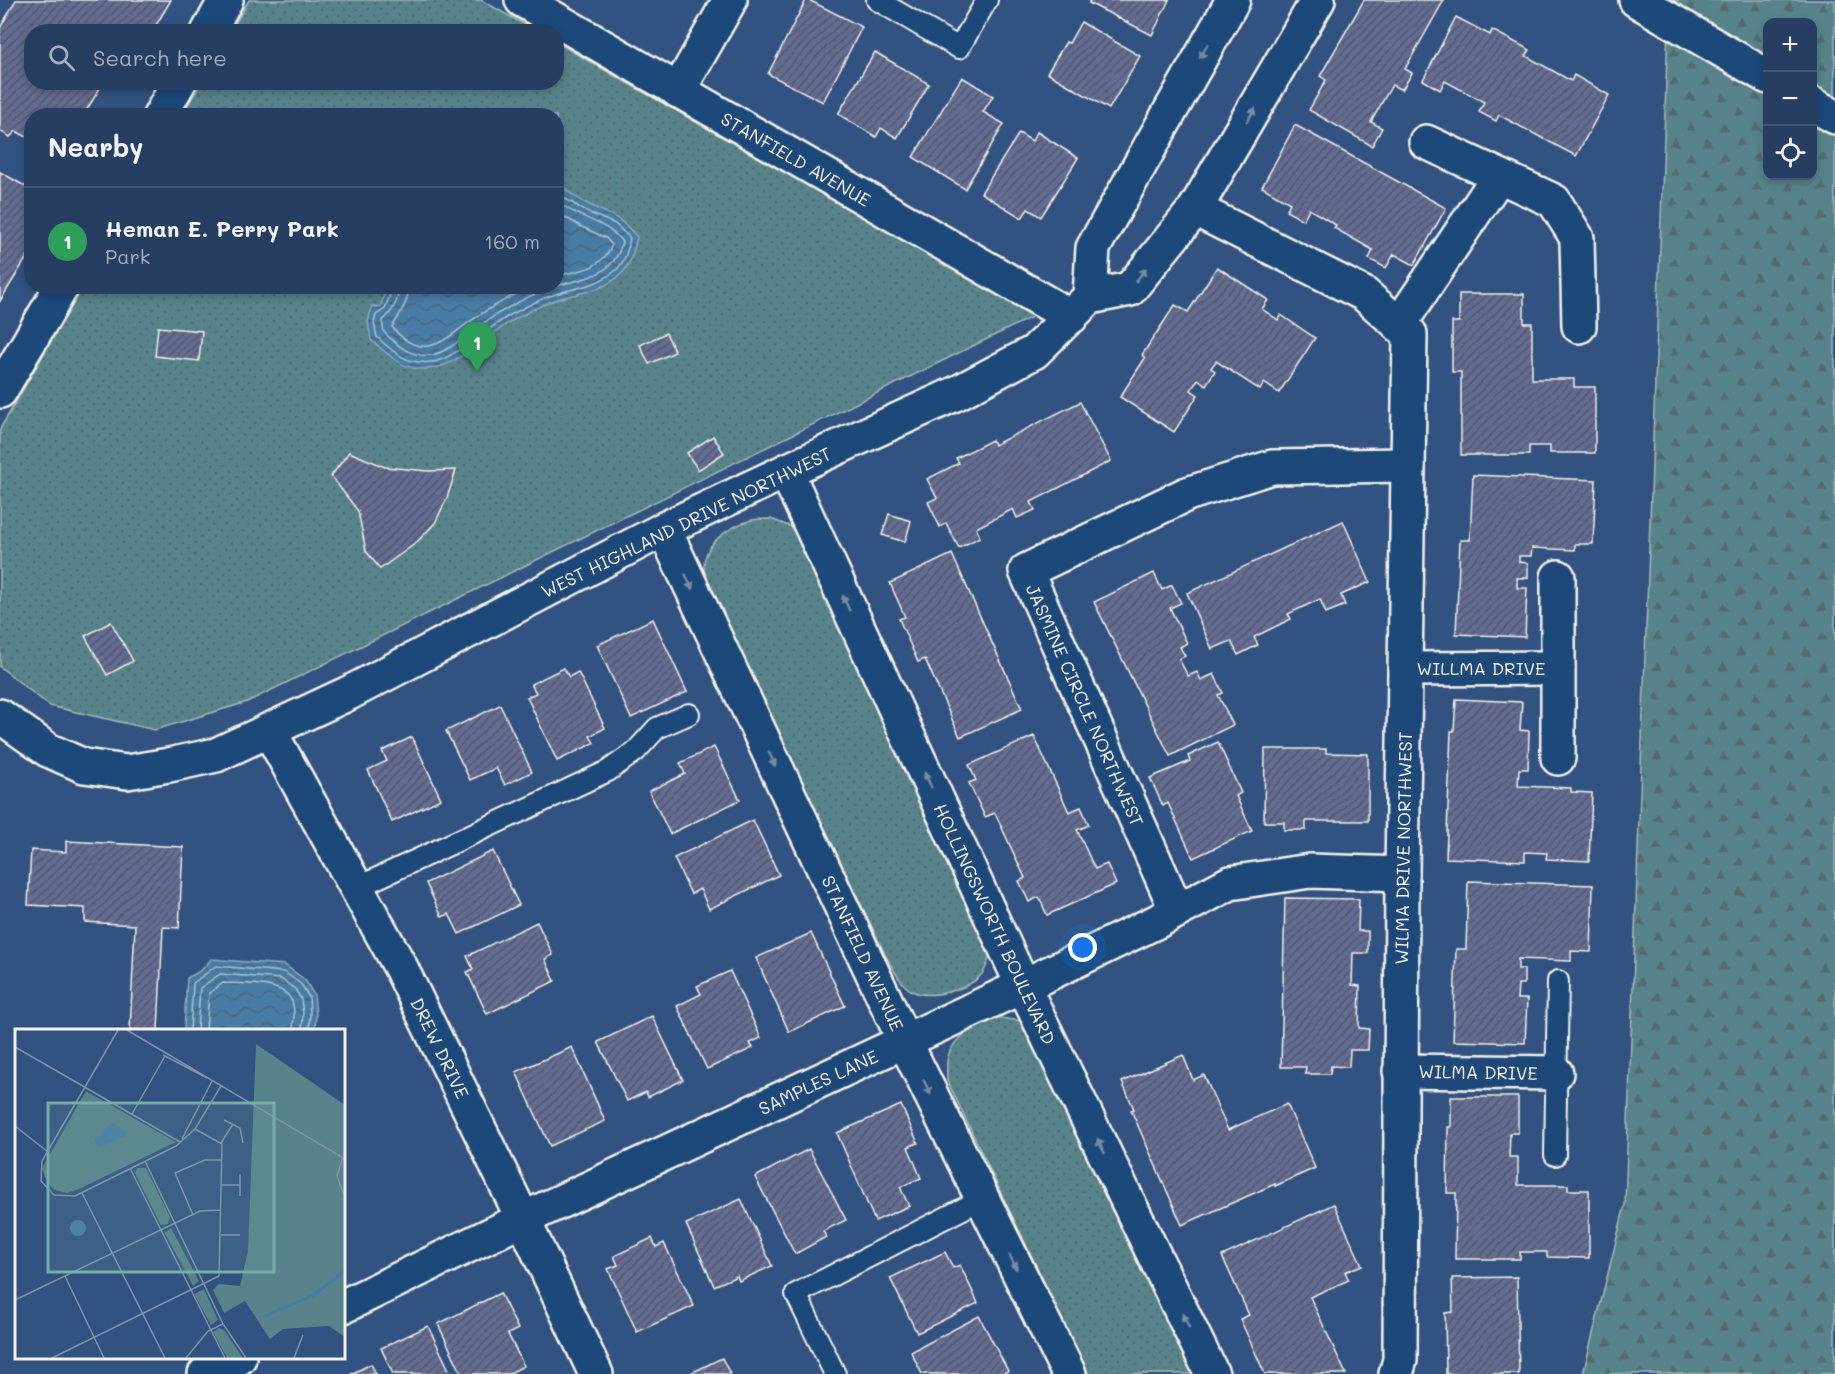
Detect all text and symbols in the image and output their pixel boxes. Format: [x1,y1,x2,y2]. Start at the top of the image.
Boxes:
map controls [1763,18,1817,180]
button: + [1763,18,1817,72]
search box [24,24,564,90]
icon: search [45,41,78,74]
text: Search here [93,43,227,72]
one-way arrow [1199,43,1209,60]
button: − [1763,72,1817,126]
street label: STANFIELD AVENUE [717,106,875,212]
one-way arrow [1245,107,1256,123]
button: locate [1763,126,1817,180]
text: Nearby [48,130,143,164]
text: Heman E. Perry Park [105,214,339,243]
text: 1 [63,228,72,254]
text: 160 m [484,228,540,254]
text: Park [105,243,150,269]
one-way arrow [1134,268,1147,283]
pin: 1 [458,322,496,372]
street label: WEST HIGHLAND DRIVE NORTHWEST [537,441,835,603]
one-way arrow [685,573,694,590]
street label: JASMINE CIRCLE NORTHWEST [1021,580,1149,830]
one-way arrow [842,594,851,611]
street label: WILLMA DRIVE [1417,656,1545,680]
street label: WILMA DRIVE NORTHWEST [1389,731,1417,965]
one-way arrow [767,750,776,767]
one-way arrow [923,770,933,788]
street label: HOLLINGSWORTH BOULEVARD [928,800,1062,1048]
street label: STANFIELD AVENUE [816,871,910,1035]
your location [1068,933,1097,962]
street label: DREW DRIVE [405,994,475,1102]
inset map [15,1029,345,1359]
street label: SAMPLES LANE [754,1044,882,1120]
street label: WILMA DRIVE [1418,1059,1538,1085]
one-way arrow [922,1078,932,1095]
one-way arrow [1096,1137,1106,1155]
one-way arrow [1009,1253,1018,1270]
one-way arrow [1182,1313,1191,1330]

